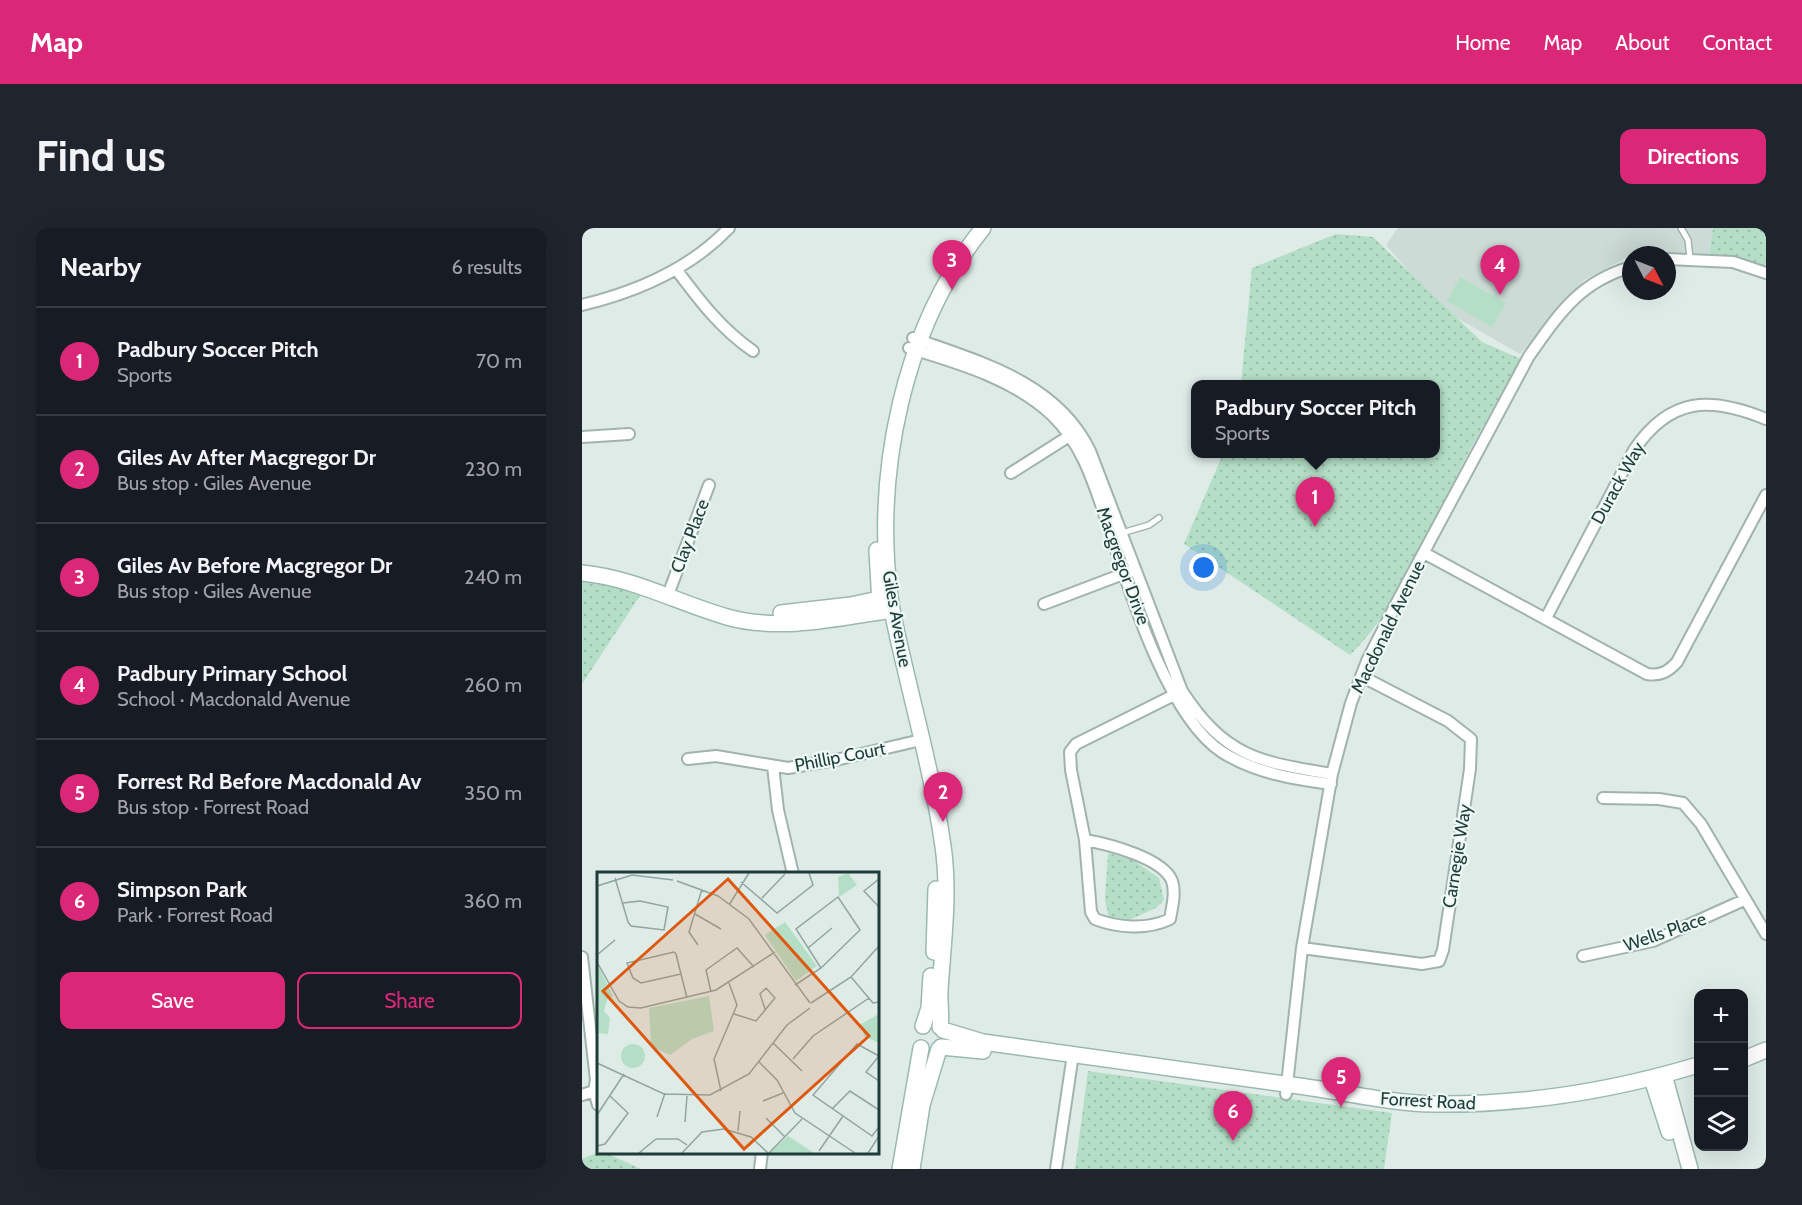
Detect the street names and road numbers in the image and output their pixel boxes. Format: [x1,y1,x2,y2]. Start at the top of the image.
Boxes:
street label: Durack Way [1586,438,1650,528]
street label: Clay Place [666,496,714,576]
street label: Macgregor Drive [1091,504,1155,628]
street label: Macdonald Avenue [1346,557,1430,697]
street label: Giles Avenue [878,569,916,669]
street label: Phillip Court [793,737,887,777]
street label: Carnegie Way [1438,803,1476,909]
street label: Wells Place [1621,908,1709,956]
street label: Forrest Road [1380,1088,1476,1114]

